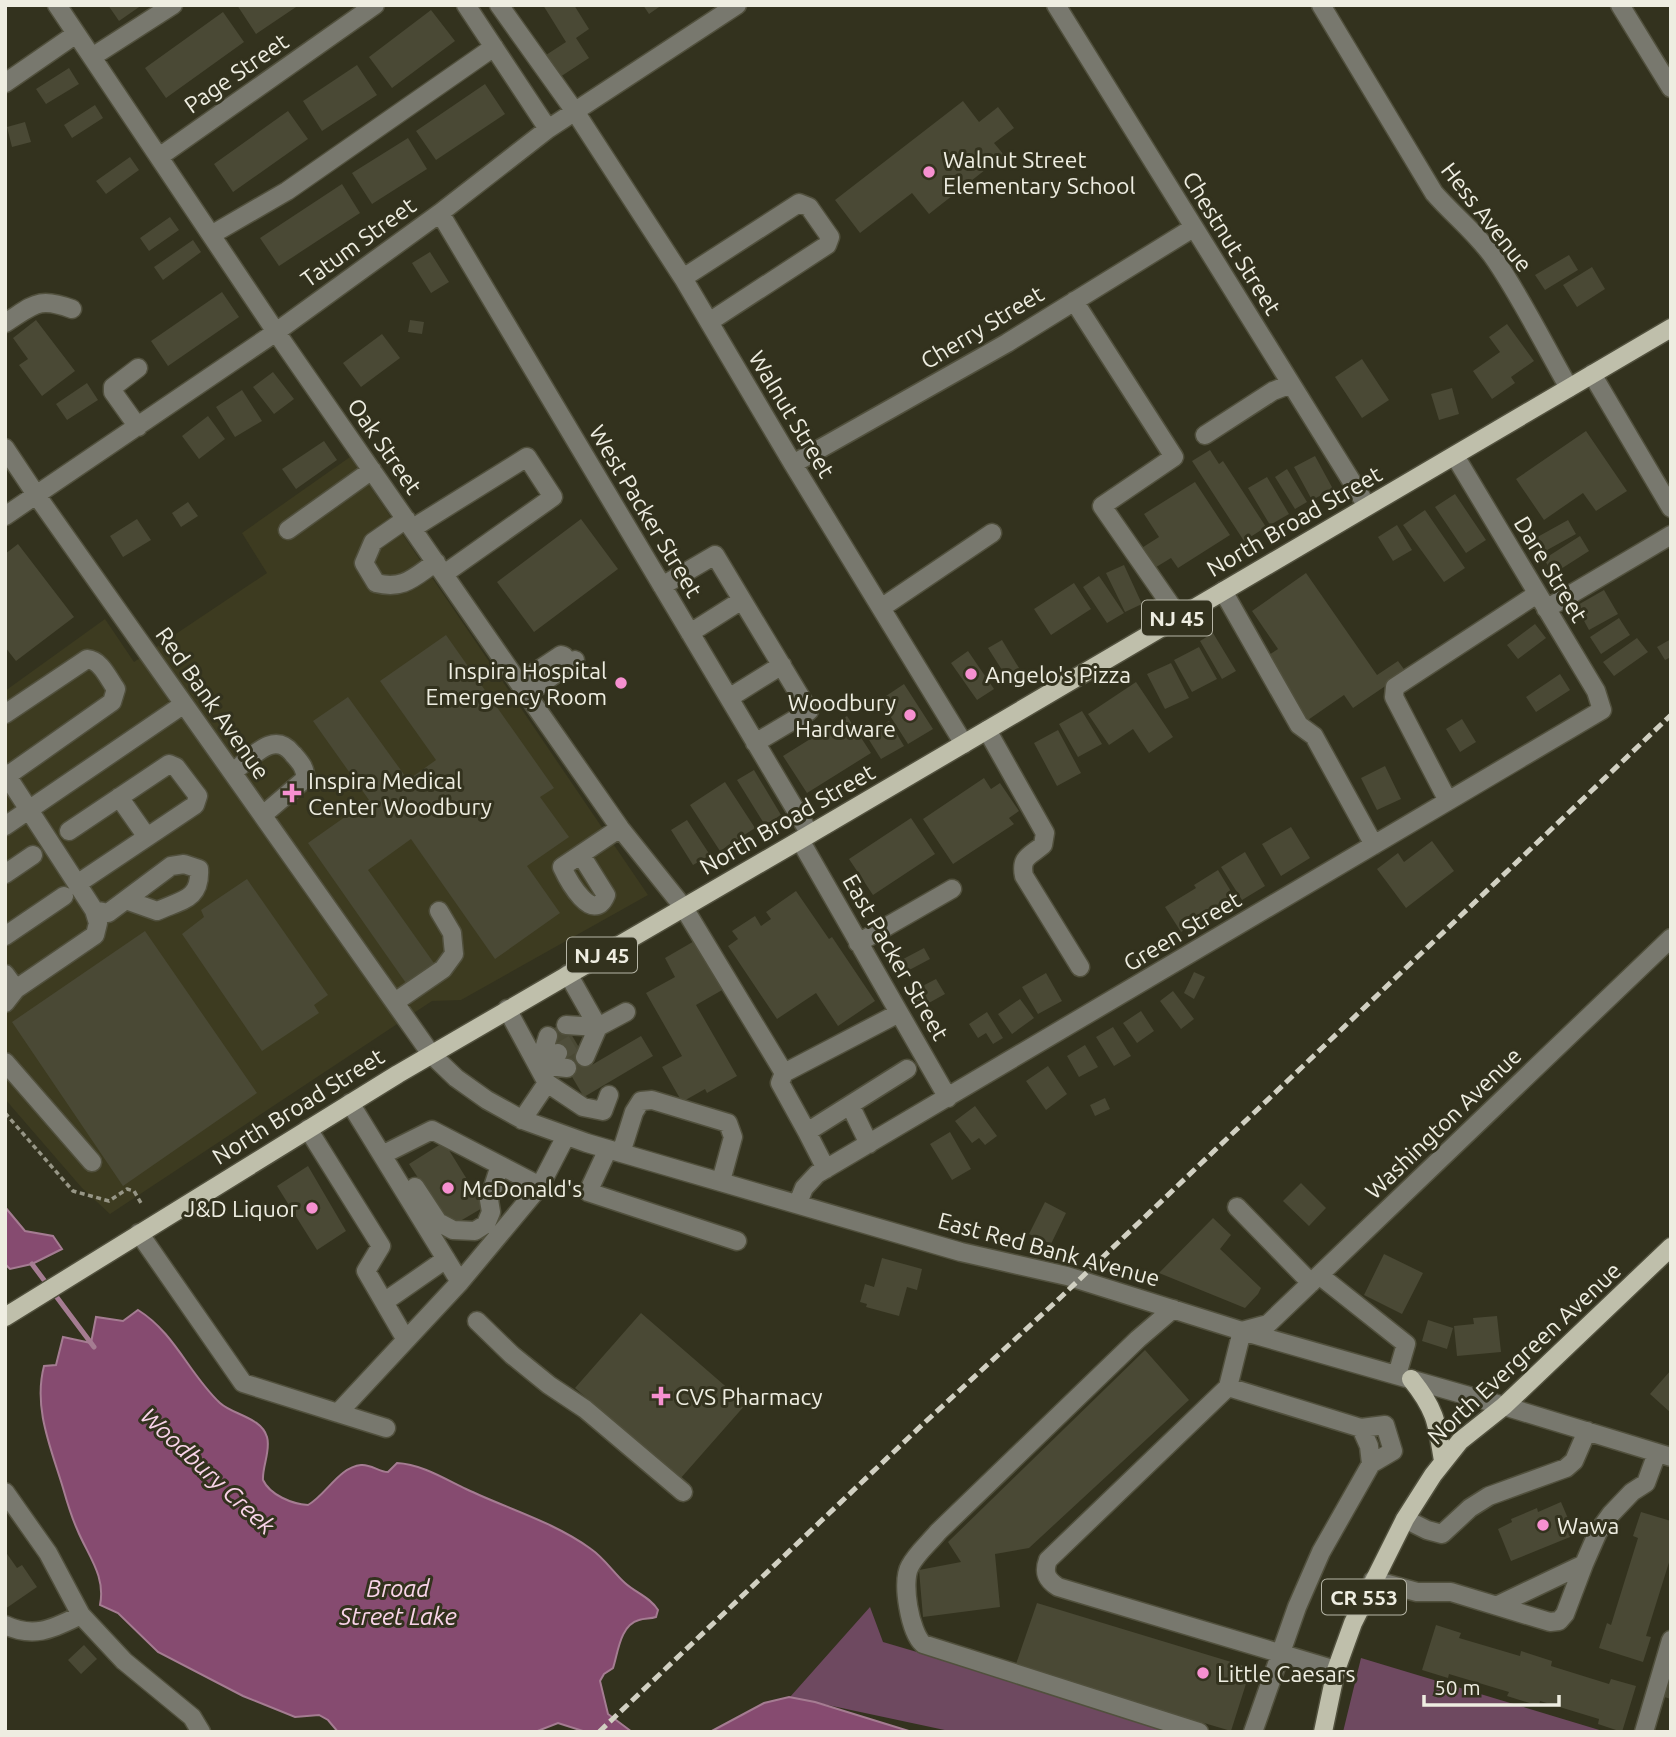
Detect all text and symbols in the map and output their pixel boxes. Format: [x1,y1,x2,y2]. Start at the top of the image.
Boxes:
street label: Page Street [179,28,293,118]
place label: Walnut Street Elementary School [943,147,1136,198]
street label: Hess Avenue [1437,158,1537,276]
marker: Walnut Street Elementary School [921,164,937,180]
street label: Chestnut Street [1178,167,1286,319]
street label: Tatum Street [296,192,420,292]
street label: Cherry Street [916,281,1048,373]
street label: Walnut Street [744,346,840,482]
street label: Oak Street [343,393,427,499]
street label: West Packer Street [585,421,707,601]
street label: North Broad Street [1202,461,1386,581]
street label: Dare Street [1510,512,1592,626]
road number: NJ 45 [1142,600,1212,636]
street label: Red Bank Avenue [151,622,275,784]
place label: Inspira Hospital Emergency Room [425,658,607,709]
place label: Angelo's Pizza [985,662,1131,687]
marker: Angelo's Pizza [963,666,979,682]
marker: Inspira Hospital Emergency Room [613,675,629,691]
place label: Woodbury Hardware [788,690,896,741]
marker: Woodbury Hardware [902,707,918,723]
street label: North Broad Street [695,759,879,879]
place label: Inspira Medical Center Woodbury [308,768,492,819]
marker: Inspira Medical Center Woodbury [282,783,302,803]
street label: East Packer Street [838,870,954,1044]
street label: Green Street [1119,886,1245,976]
road number: NJ 45 [567,937,637,972]
street label: Washington Avenue [1360,1042,1526,1204]
street label: North Broad Street [208,1043,388,1169]
place label: McDonald's [462,1176,582,1201]
marker: McDonald's [440,1180,456,1196]
place label: J&D Liquor [184,1196,298,1221]
marker: J&D Liquor [304,1200,320,1216]
street label: East Red Bank Avenue [935,1207,1163,1291]
street label: North Evergreen Avenue [1422,1257,1626,1449]
place label: CVS Pharmacy [675,1384,823,1409]
marker: CVS Pharmacy [653,1388,669,1404]
water label: Woodbury Creek [135,1402,281,1540]
place label: Wawa [1557,1513,1619,1538]
marker: Wawa [1535,1517,1551,1533]
water label: Broad Street Lake [338,1575,457,1630]
road number: CR 553 [1322,1580,1406,1614]
place label: Little Caesars [1217,1661,1356,1686]
scale bar [1424,1664,1559,1708]
marker: Little Caesars [1195,1665,1211,1681]
text: 50 m [1434,1675,1481,1699]

